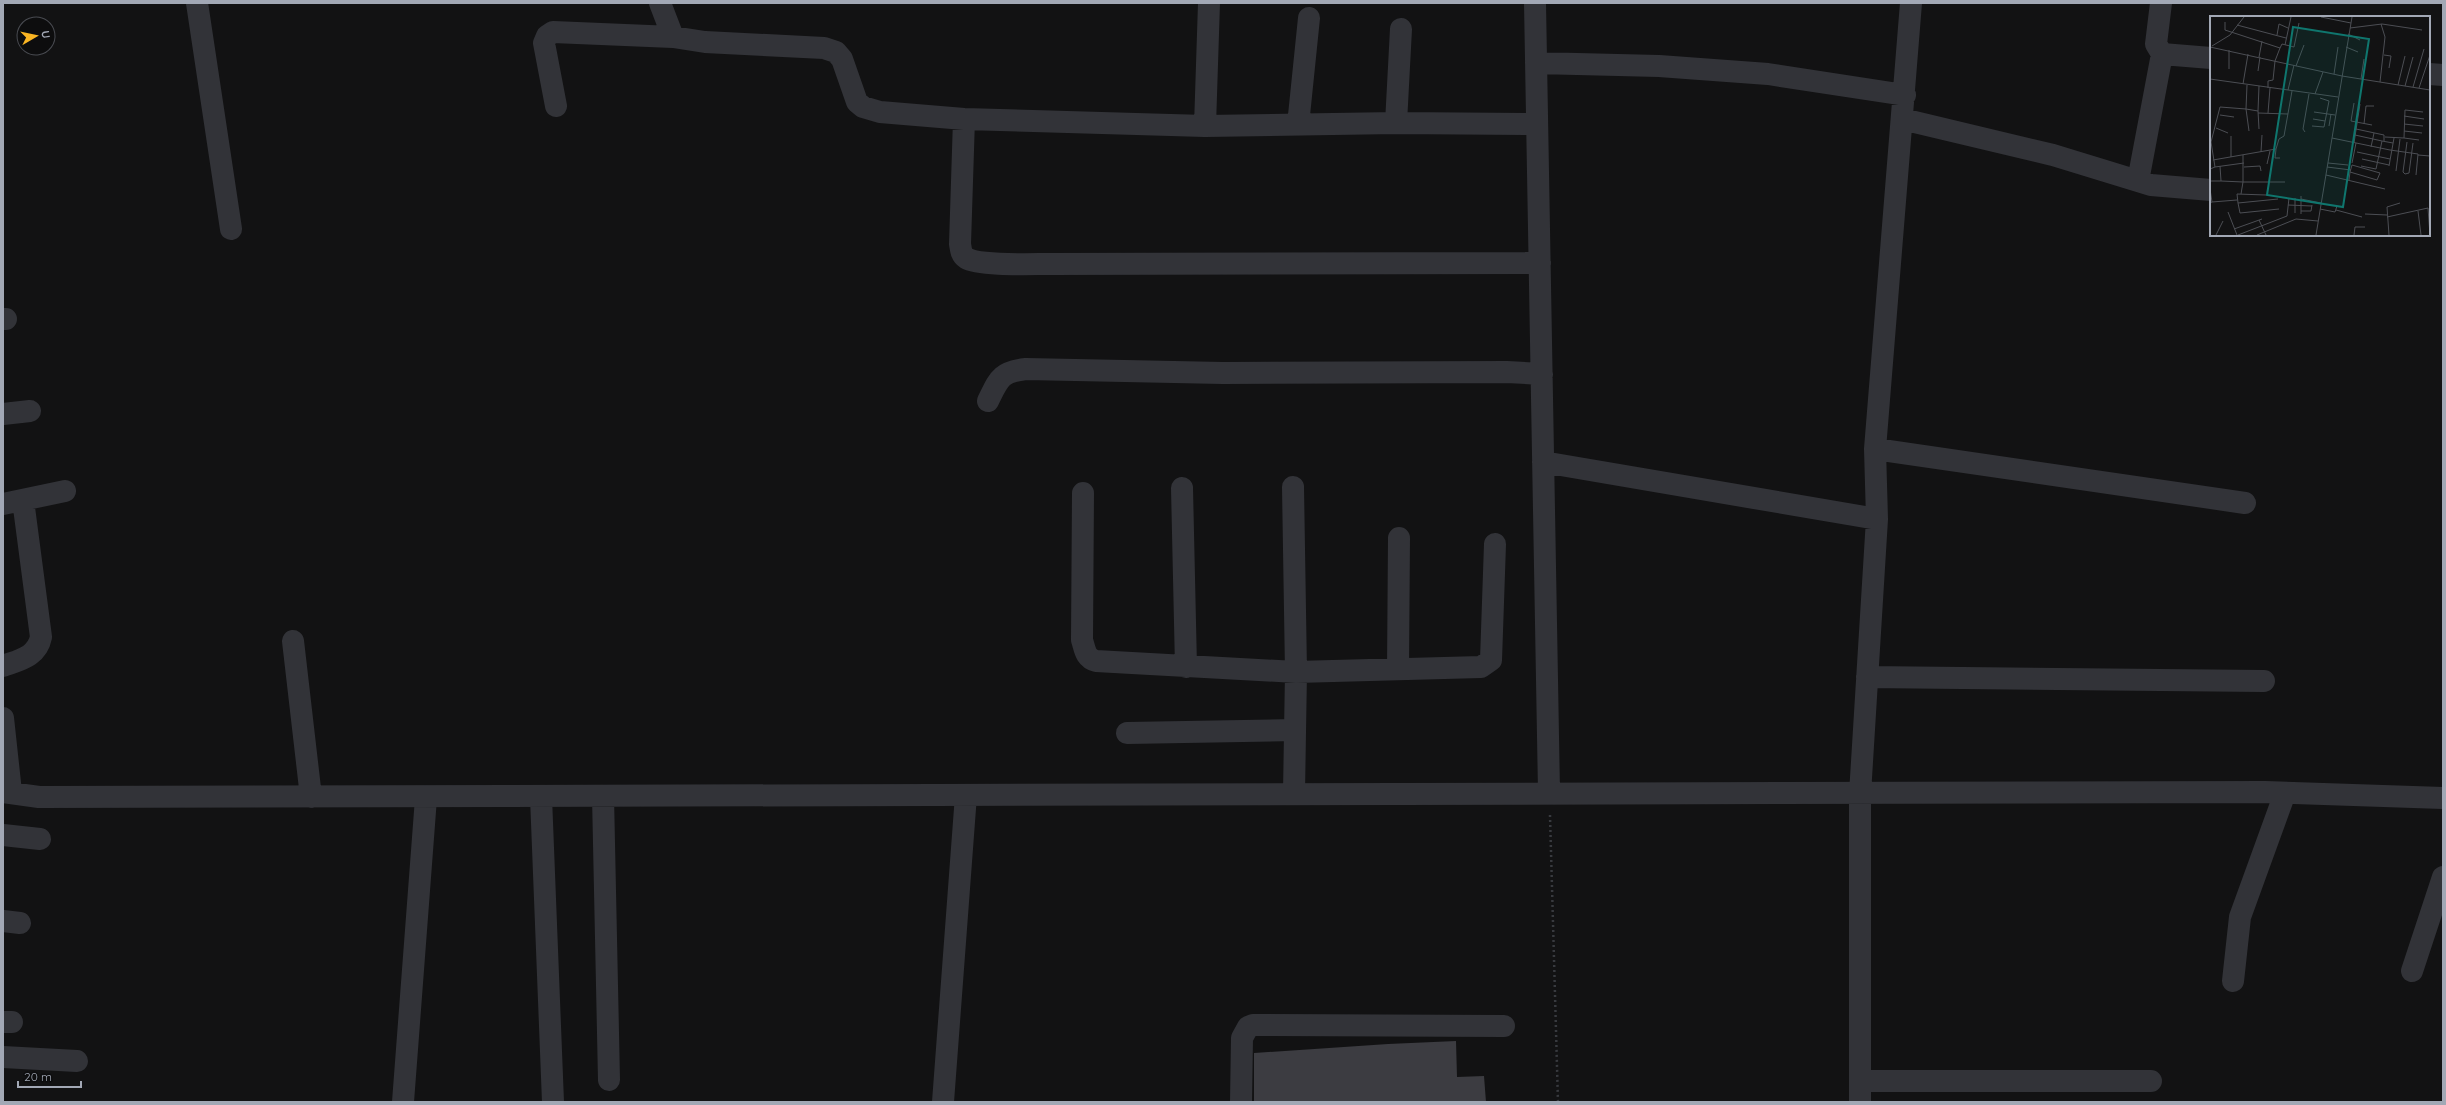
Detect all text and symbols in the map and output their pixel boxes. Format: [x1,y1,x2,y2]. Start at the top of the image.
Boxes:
north arrow [16,16,56,56]
inset map [2210,16,2430,236]
text: U [38,30,53,39]
scale bar [18,1063,81,1089]
text: 20 m [24,1069,52,1084]

